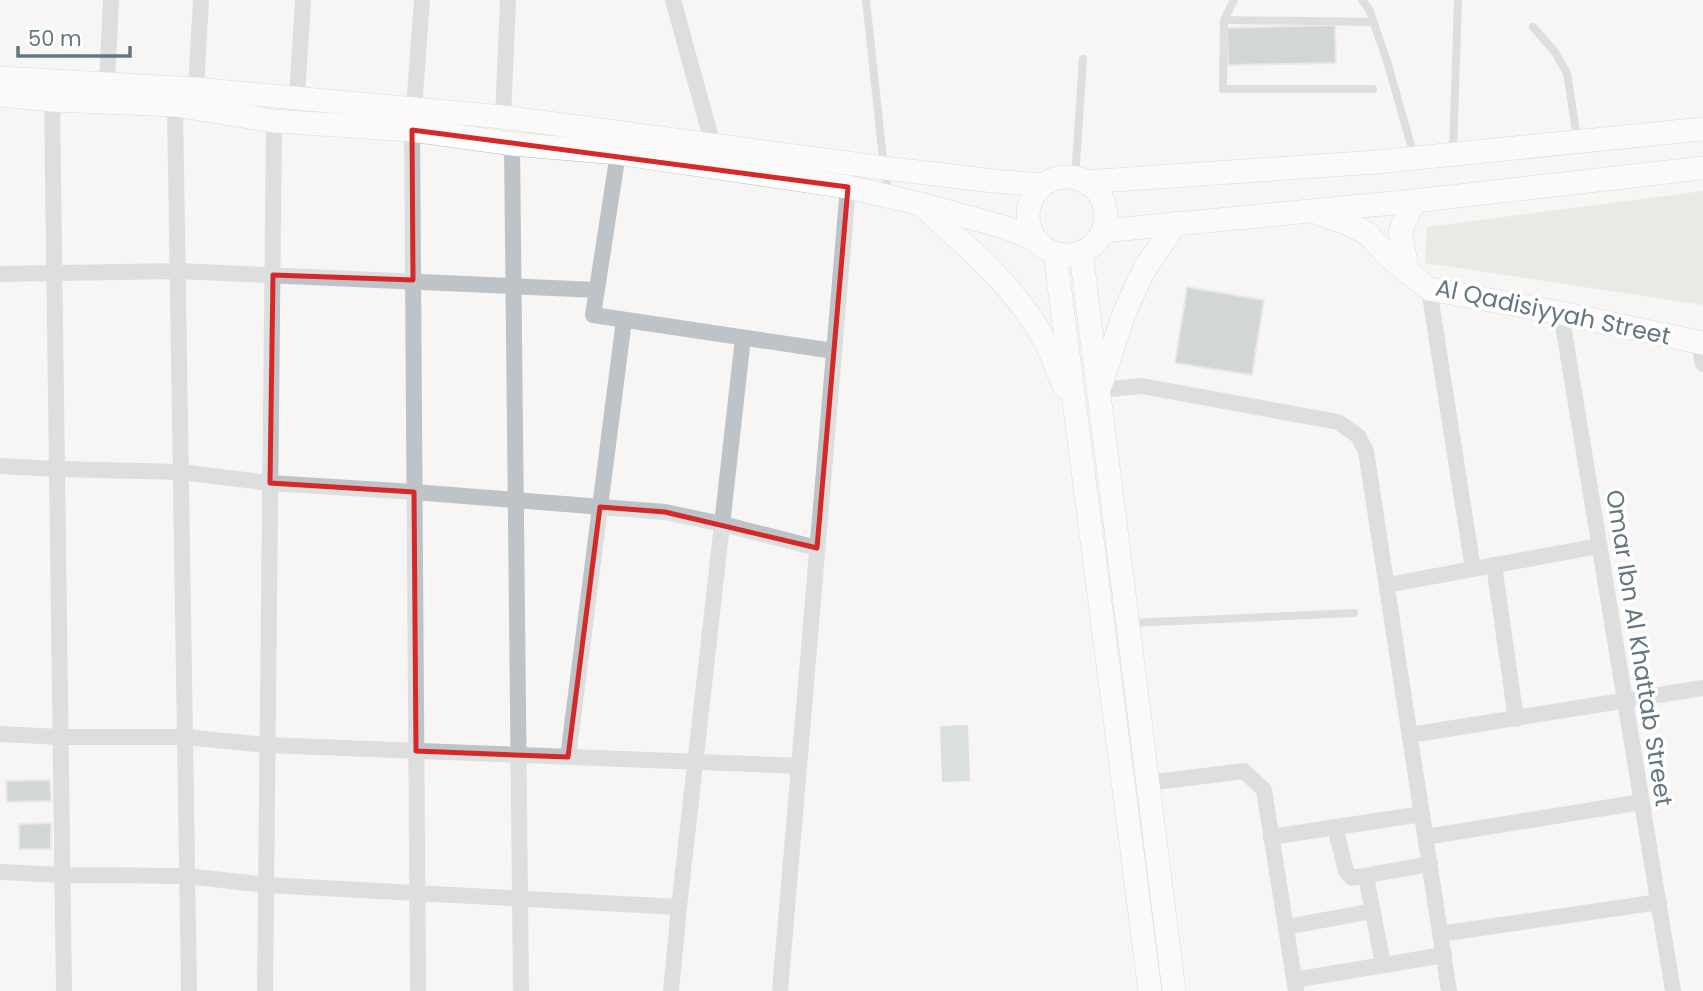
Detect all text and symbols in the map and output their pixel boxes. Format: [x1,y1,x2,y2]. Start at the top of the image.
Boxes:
scale bar [18,14,130,58]
text: 50 m [28,24,82,53]
street label: Al Qadisiyyah Street [1433,270,1674,353]
street label: Omar Ibn Al Khattab Street [1598,487,1681,809]

